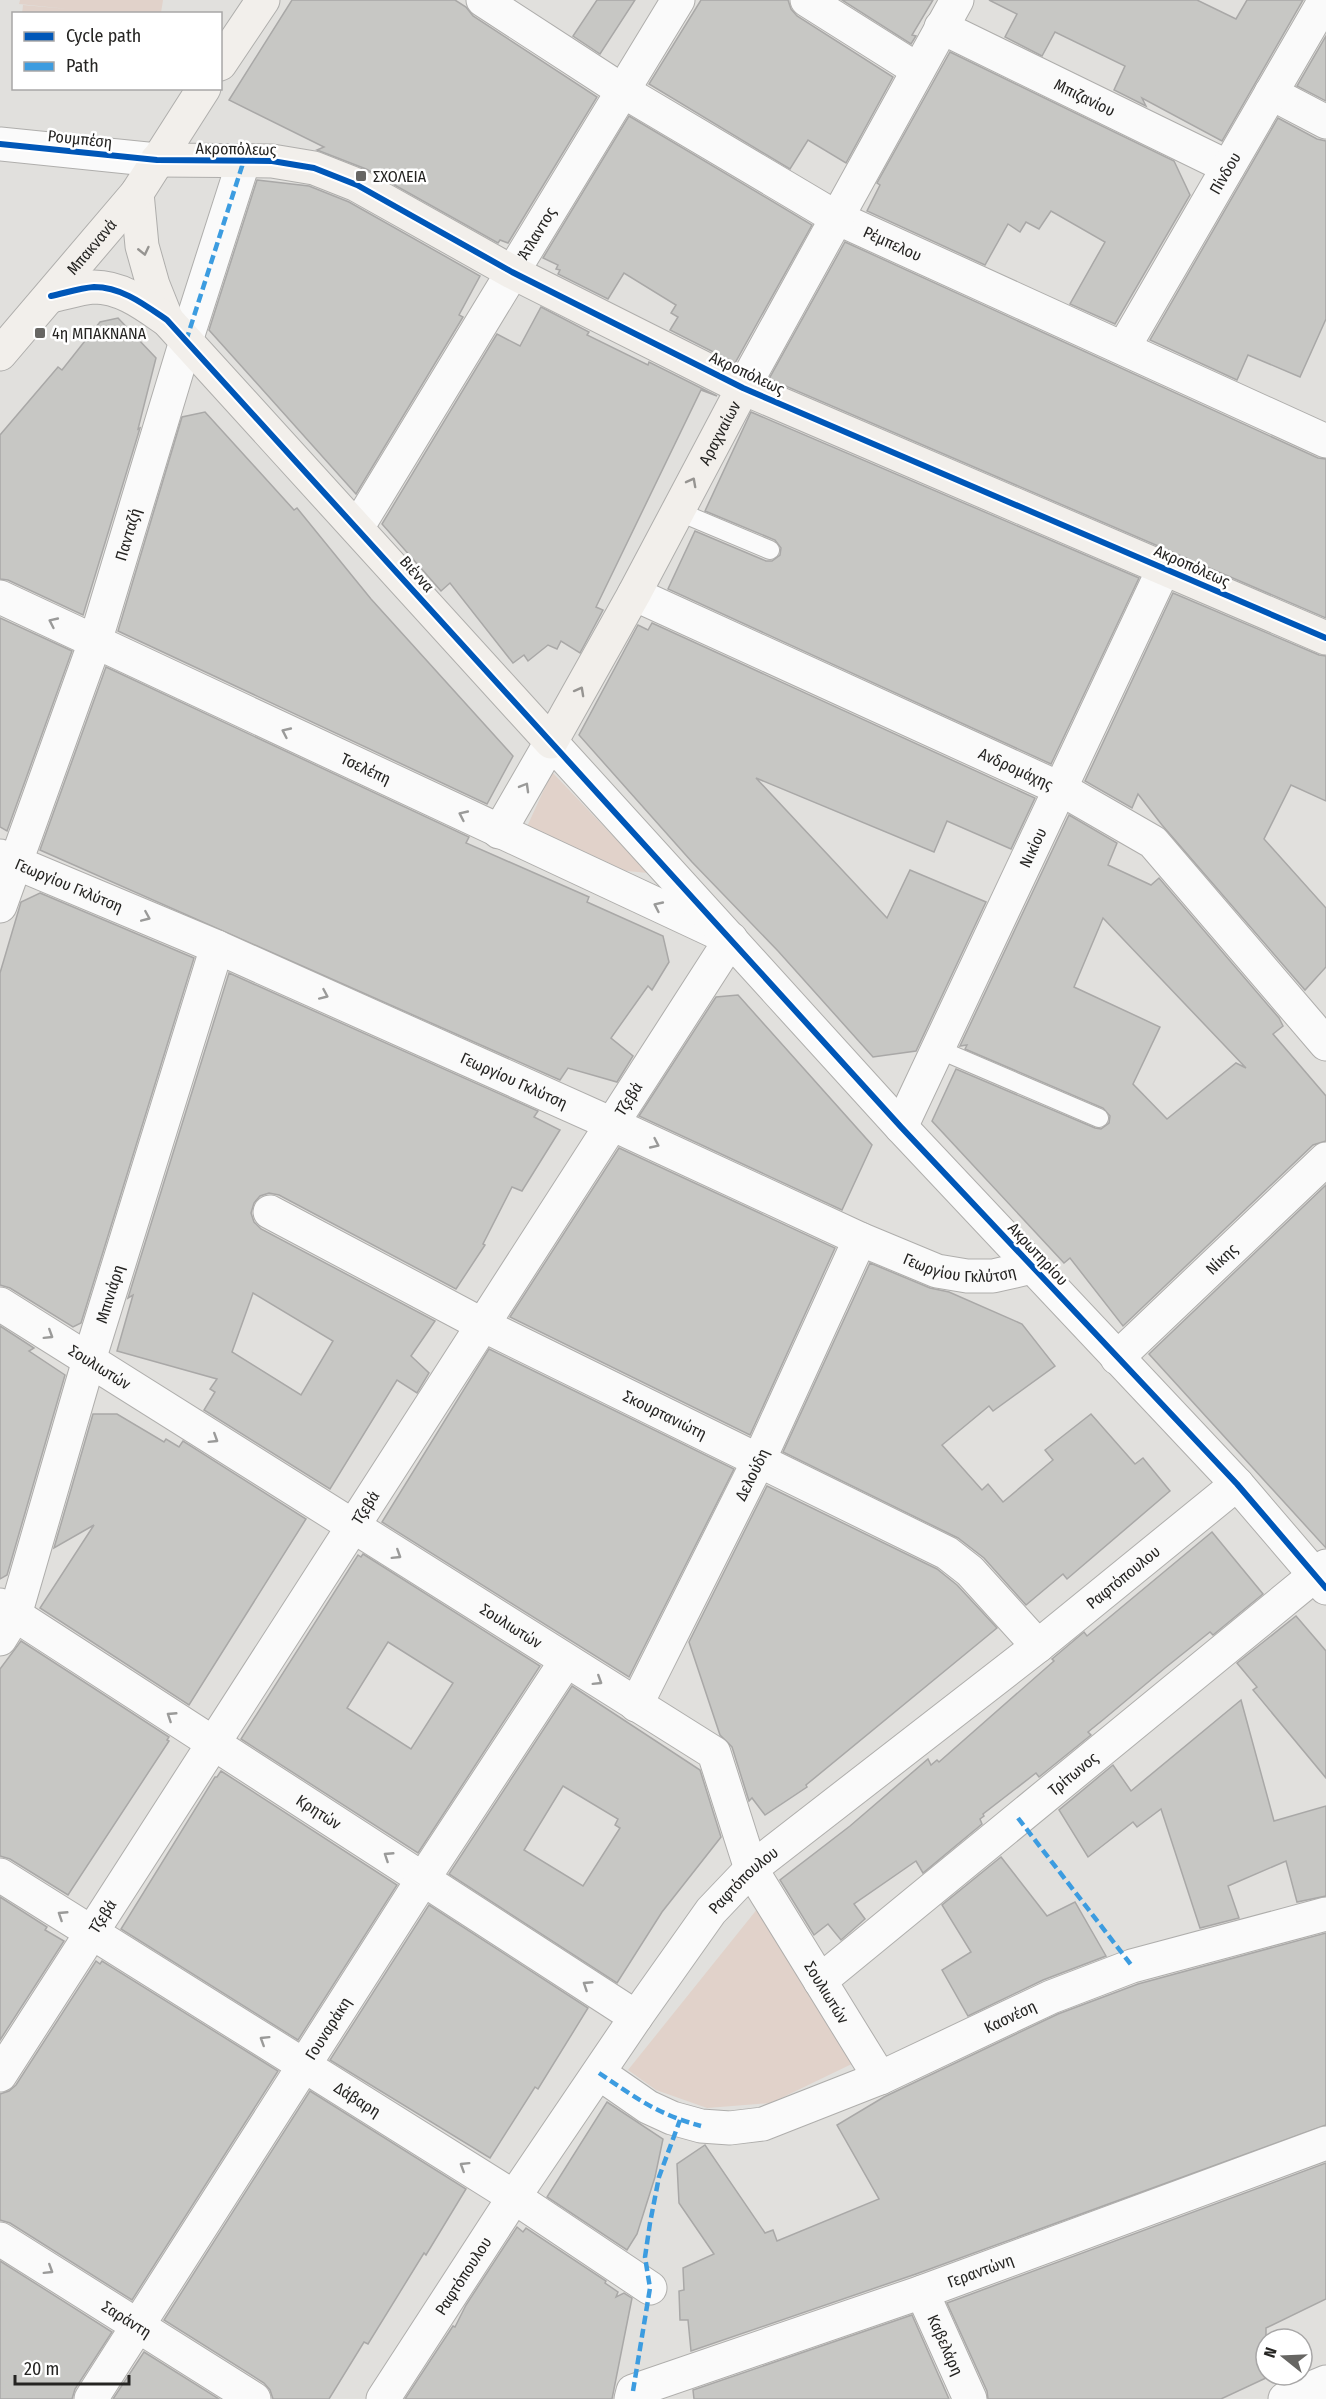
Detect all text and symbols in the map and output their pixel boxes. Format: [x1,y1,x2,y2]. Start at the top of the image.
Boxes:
legend [12,12,222,90]
text: Cycle path [66,25,141,47]
text: Path [66,55,99,77]
street label: Μπιζανίου [1051,74,1118,120]
street label: Ρουμπέση [47,126,113,152]
street label: Ακροπόλεως [196,139,277,159]
street label: Πίνδου [1205,149,1244,198]
place label: ΣΧΟΛΕΙΑ [373,167,427,186]
marker: ΣΧΟΛΕΙΑ [354,169,368,183]
street label: Άτλαντος [513,203,560,263]
street label: Μπακνανά [62,215,120,278]
street label: Ρέμπελου [861,222,925,265]
one-way arrow [136,246,149,256]
place label: 4η ΜΠΑΚΝΑΝΑ [52,324,147,343]
marker: 4η ΜΠΑΚΝΑΝΑ [33,326,47,340]
street label: Ακροπόλεως [706,347,788,399]
street label: Αραχναίων [695,397,744,468]
one-way arrow [685,478,696,489]
street label: Πανταζή [111,506,144,563]
street label: Ακροπόλεως [1151,541,1233,591]
street label: Βιέννα [396,552,438,596]
one-way arrow [48,617,59,629]
one-way arrow [572,687,584,697]
one-way arrow [282,727,293,739]
street label: Ανδρομάχης [976,743,1056,794]
street label: Τσελέπη [338,748,394,788]
one-way arrow [518,783,529,793]
one-way arrow [458,810,469,822]
street label: Νικίου [1015,824,1050,870]
street label: Γεωργίου Γκλύτση [12,854,126,916]
one-way arrow [654,901,665,913]
one-way arrow [139,910,150,922]
one-way arrow [318,988,329,1000]
street label: Γεωργίου Γκλύτση [458,1048,571,1112]
street label: Τζεβά [610,1078,646,1119]
one-way arrow [649,1137,660,1149]
street label: Ακρωτηρίου [1004,1219,1072,1289]
street label: Νίκης [1202,1239,1241,1278]
street label: Γεωργίου Γκλύτση [901,1249,1018,1286]
street label: Μπινιάρη [91,1262,127,1326]
one-way arrow [43,1328,54,1339]
street label: Σουλιωτών [65,1340,134,1393]
street label: Σκουρτανιώτη [620,1386,710,1443]
one-way arrow [208,1432,218,1444]
street label: Δελούδη [731,1445,773,1504]
street label: Τζεβά [347,1487,383,1528]
street label: Ραφτόπουλου [1082,1541,1164,1612]
one-way arrow [391,1547,401,1559]
street label: Σουλιωτών [477,1599,546,1652]
one-way arrow [592,1673,602,1685]
one-way arrow [167,1712,178,1723]
street label: Τρίτωνος [1044,1748,1102,1800]
street label: Κρητών [293,1790,345,1833]
street label: Ραφτόπουλου [704,1842,782,1917]
one-way arrow [384,1852,394,1864]
street label: Τζεβά [84,1896,120,1937]
one-way arrow [58,1910,68,1922]
street label: Σουλιωτών [801,1958,853,2027]
one-way arrow [583,1981,594,1992]
street label: Γουναράκη [301,1993,355,2063]
street label: Κασνέση [981,1996,1039,2037]
one-way arrow [260,2035,270,2047]
street label: Δάβαρη [331,2077,384,2121]
one-way arrow [460,2162,471,2173]
street label: Ραφτόπουλου [431,2233,495,2318]
street label: Γεραντώνη [945,2250,1016,2291]
one-way arrow [43,2263,54,2274]
street label: Σαράντη [99,2296,155,2342]
street label: Καβελάρη [924,2311,968,2378]
north arrow [1254,2327,1314,2387]
text: N [1260,2345,1281,2360]
scale bar [15,2348,129,2386]
text: 20 m [24,2358,59,2380]

